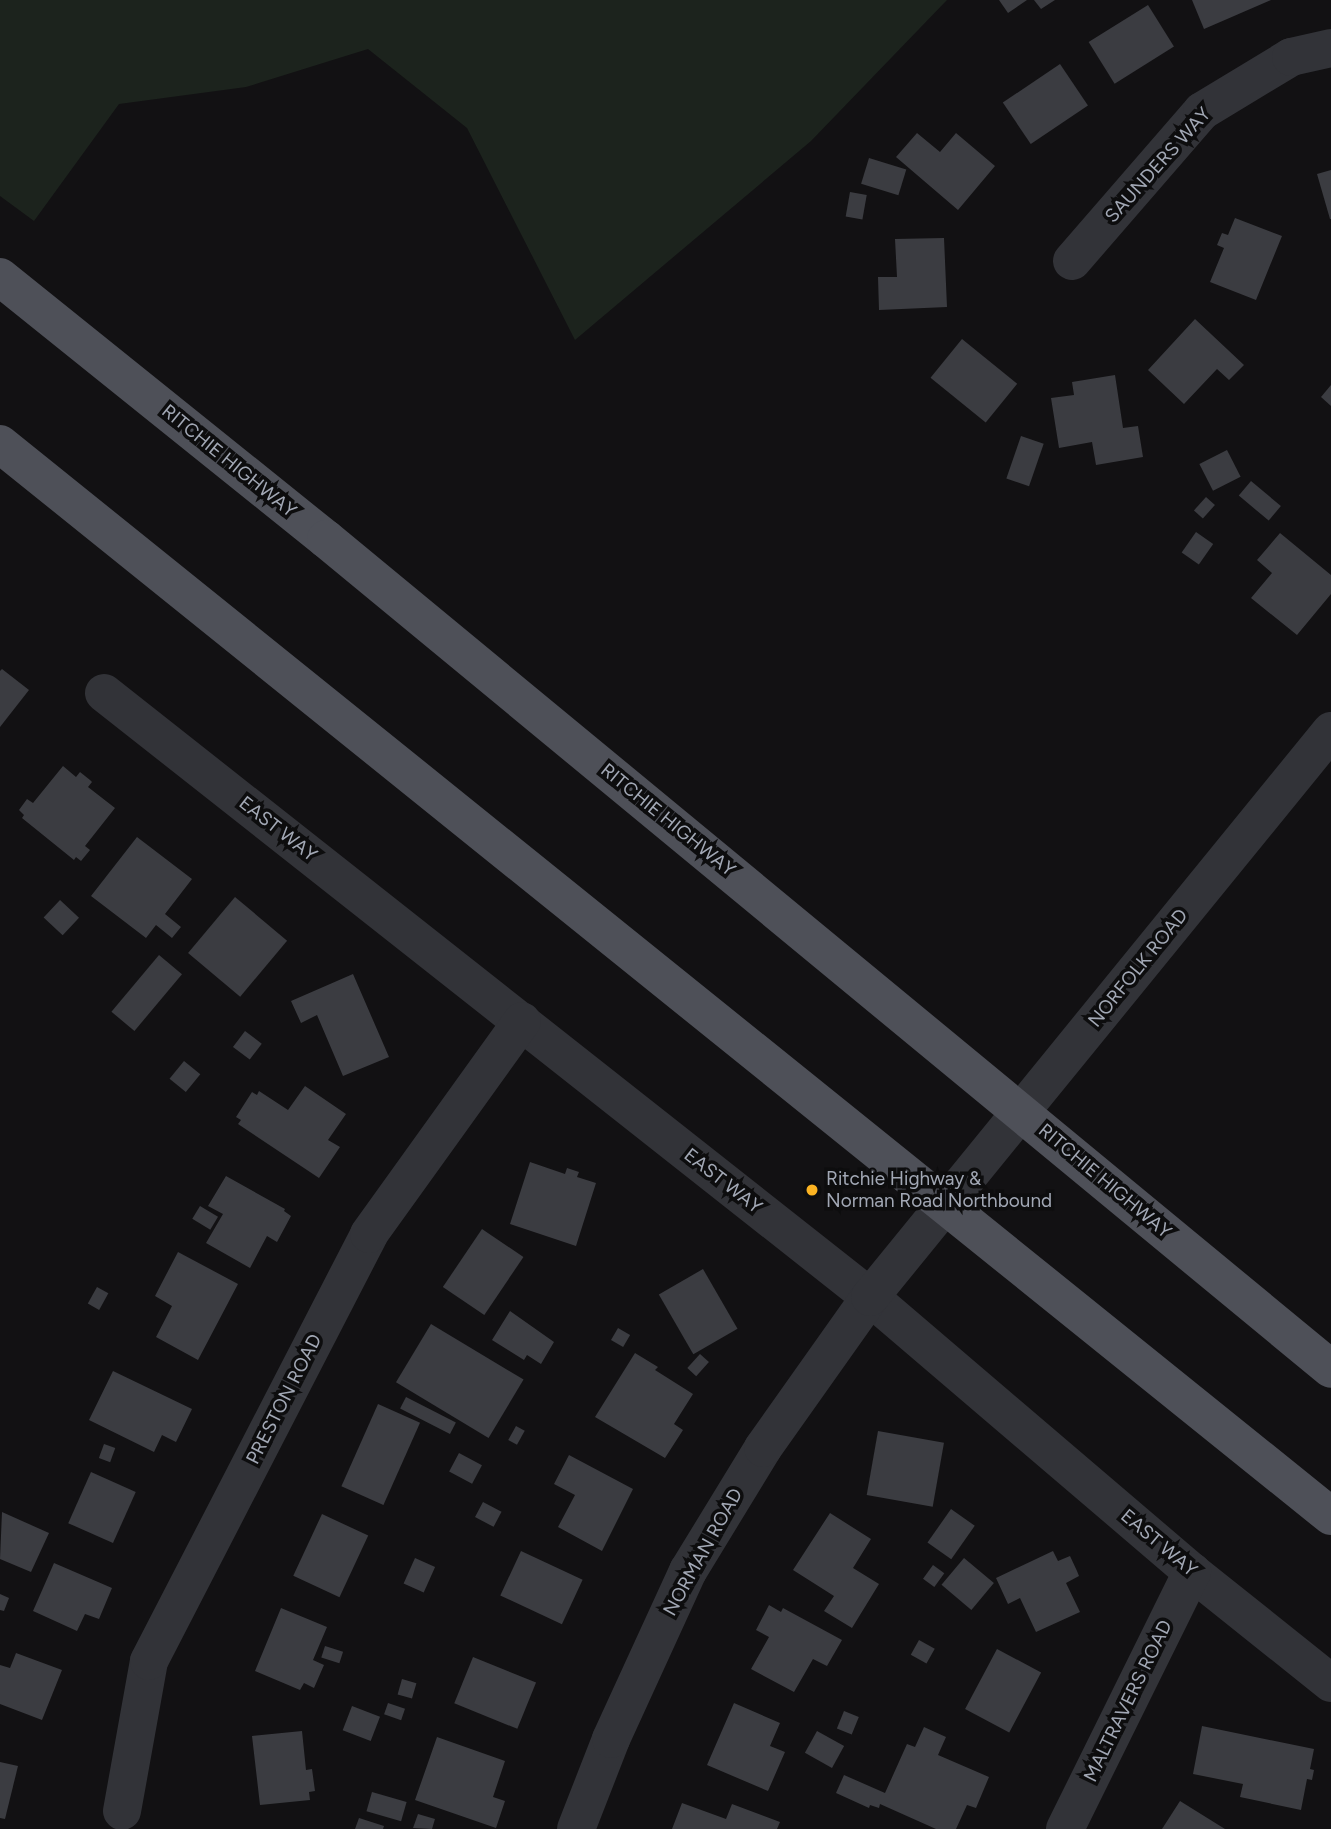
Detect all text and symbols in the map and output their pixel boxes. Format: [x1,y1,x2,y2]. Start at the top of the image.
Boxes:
street label: SAUNDERS WAY [1100,103,1216,227]
street label: RITCHIE HIGHWAY [157,400,301,522]
street label: RITCHIE HIGHWAY [596,759,740,881]
street label: EAST WAY [234,791,322,867]
street label: NORFOLK ROAD [1083,904,1193,1032]
street label: RITCHIE HIGHWAY [1034,1119,1176,1243]
street label: EAST WAY [679,1143,767,1219]
place label: Ritchie Highway & Norman Road Northbound [826,1168,1052,1212]
marker: Ritchie Highway & Norman Road Northbound [804,1182,820,1198]
street label: PRESTON ROAD [241,1330,327,1468]
street label: NORMAN ROAD [659,1484,747,1620]
street label: EAST WAY [1116,1504,1202,1582]
street label: MALTRAVERS ROAD [1079,1616,1177,1786]

